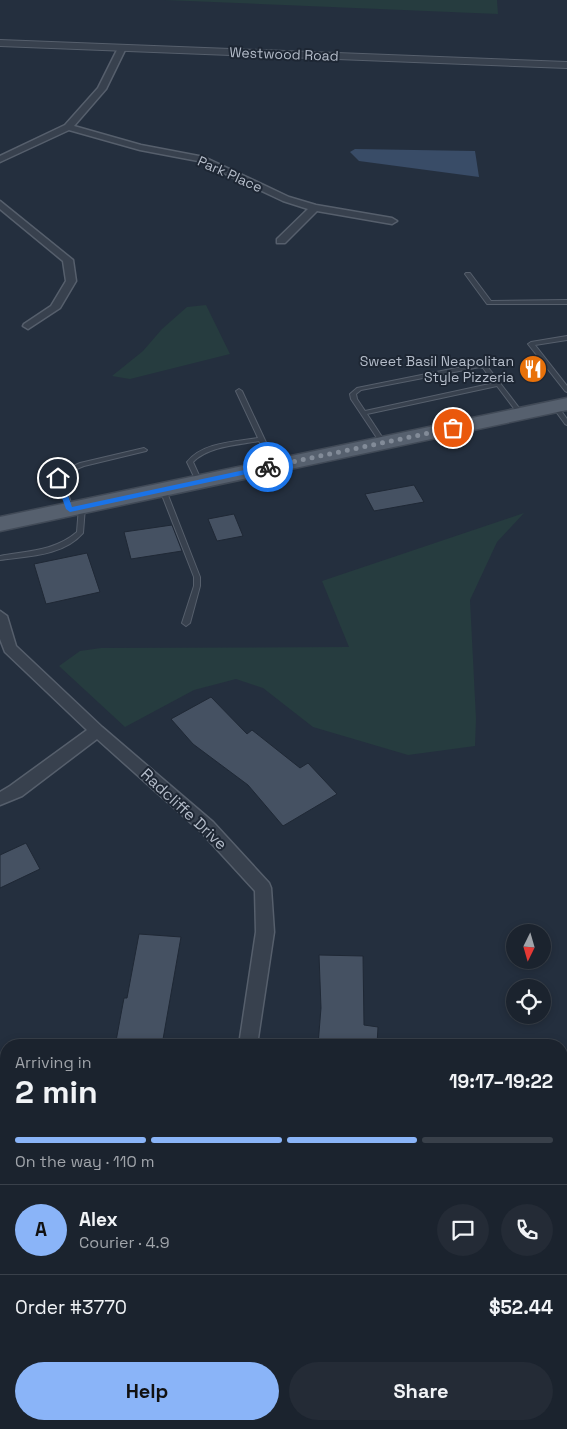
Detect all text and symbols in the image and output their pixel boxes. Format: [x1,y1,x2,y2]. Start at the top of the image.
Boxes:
street label: Westwood Road [229,43,339,65]
street label: Park Place [195,152,265,196]
place label: Sweet Basil Neapolitan Style Pizzeria [360,352,514,386]
restaurant icon: Sweet Basil Neapolitan Style Pizzeria [518,354,548,384]
pin [432,407,474,449]
icon: bag [439,414,467,442]
courier [243,442,293,492]
icon: bike [254,453,282,481]
pin [37,457,79,499]
icon: home [44,464,72,492]
street label: Radcliffe Drive [136,764,232,854]
north arrow [506,924,551,969]
map controls [506,924,551,1024]
button: locate [506,979,551,1024]
text: Arriving in [15,1052,92,1073]
text: 19:17–19:22 [449,1069,553,1094]
text: 2 min [15,1072,98,1112]
text: On the way · 110 m [15,1151,155,1172]
button: chat [437,1204,489,1256]
button: phone [501,1204,553,1256]
text: Alex [79,1207,118,1232]
text: A [35,1217,47,1242]
text: Courier · 4.9 [79,1232,169,1253]
text: Order #3770 [15,1295,127,1320]
text: $52.44 [489,1295,553,1320]
button: Help [15,1362,279,1420]
button: Share [289,1362,553,1420]

